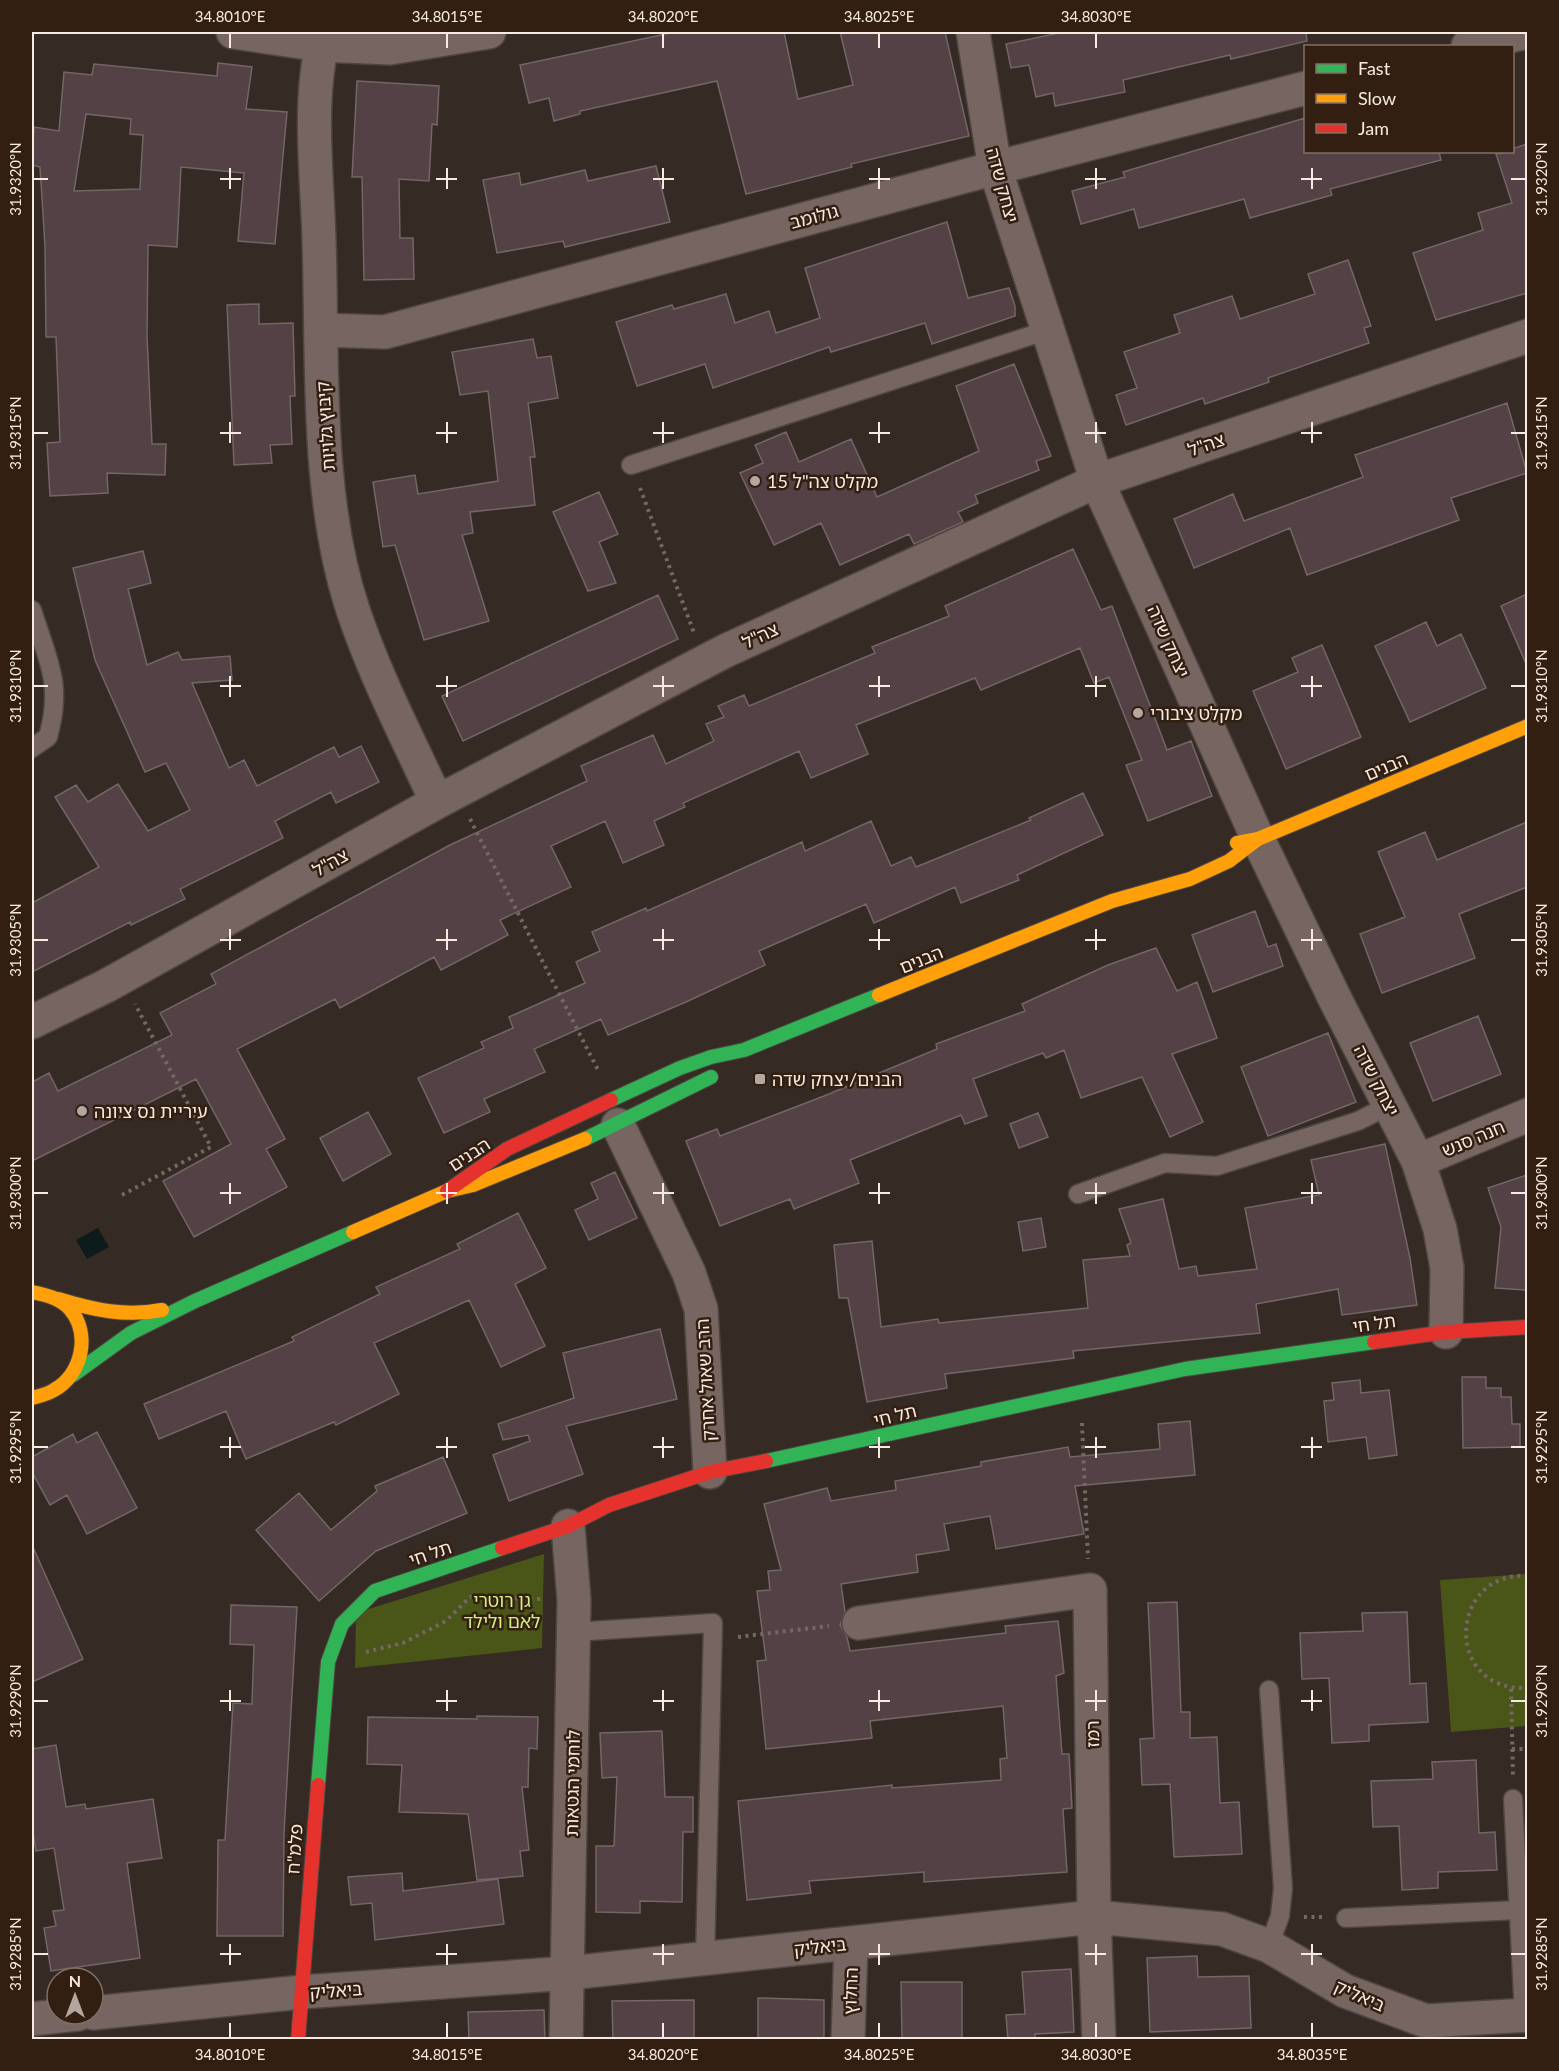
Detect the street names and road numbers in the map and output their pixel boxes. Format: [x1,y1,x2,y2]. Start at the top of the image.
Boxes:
street label: יצחק שדה [982,145,1024,225]
street label: גולומב [787,199,841,233]
street label: קיבוץ גלויות [311,381,339,471]
street label: צה"ל [1185,428,1227,460]
street label: יצחק שדה [1143,601,1195,681]
street label: צה"ל [738,617,782,653]
street label: הבנים [1361,747,1411,785]
street label: צה"ל [308,843,352,881]
street label: הבנים [896,940,946,978]
street label: יצחק שדה [1350,1041,1404,1119]
street label: חנה סנש [1438,1115,1508,1161]
street label: הבנים [444,1132,494,1176]
street label: תל חי [1351,1309,1397,1337]
street label: הרב שאול אחרק [691,1318,719,1442]
street label: תל חי [871,1399,919,1431]
street label: תל חי [406,1536,454,1570]
street label: רמז [1081,1720,1103,1748]
street label: לוחמי הגטאות [560,1729,584,1837]
street label: פלמ"ח [281,1823,307,1875]
street label: ביאליק [793,1932,847,1960]
street label: החלוץ [838,1967,862,2015]
street label: ביאליק [1331,1974,1389,2016]
street label: ביאליק [309,1977,363,2003]

